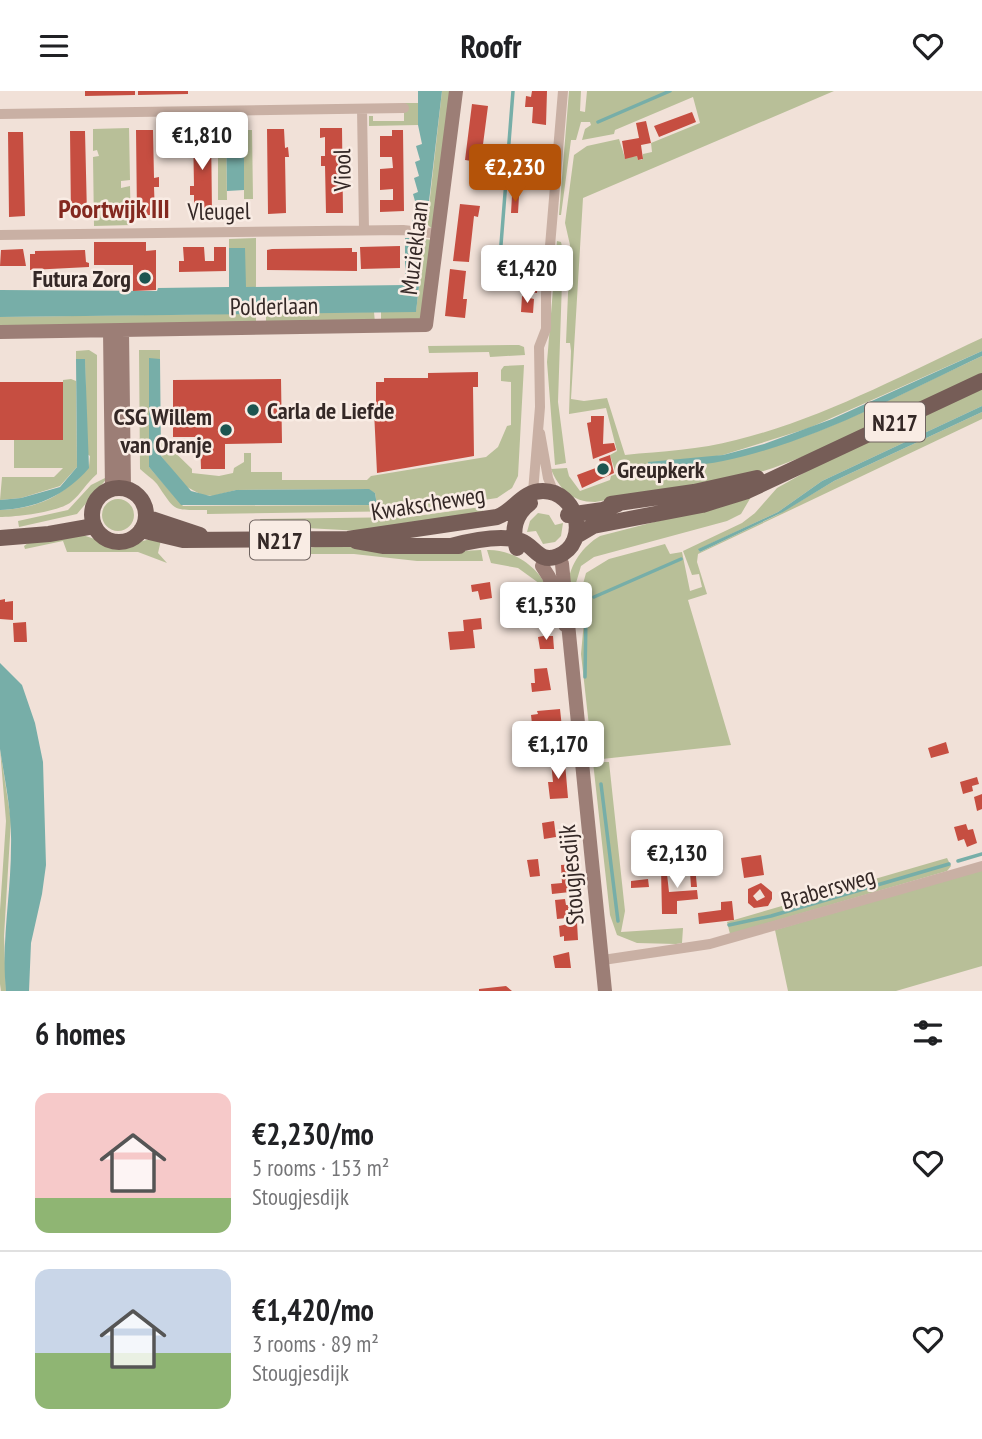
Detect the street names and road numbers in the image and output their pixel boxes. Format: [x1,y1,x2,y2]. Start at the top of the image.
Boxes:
street label: Viool [326,148,358,193]
street label: Vleugel [186,195,251,227]
street label: Muzieklaan [393,199,435,297]
street label: Polderlaan [230,290,318,322]
road number: N217 [865,403,925,441]
street label: Kwakscheweg [369,479,487,527]
road number: N217 [250,521,310,559]
street label: Stougjesdijk [551,823,591,927]
street label: Brabersweg [777,860,879,916]

